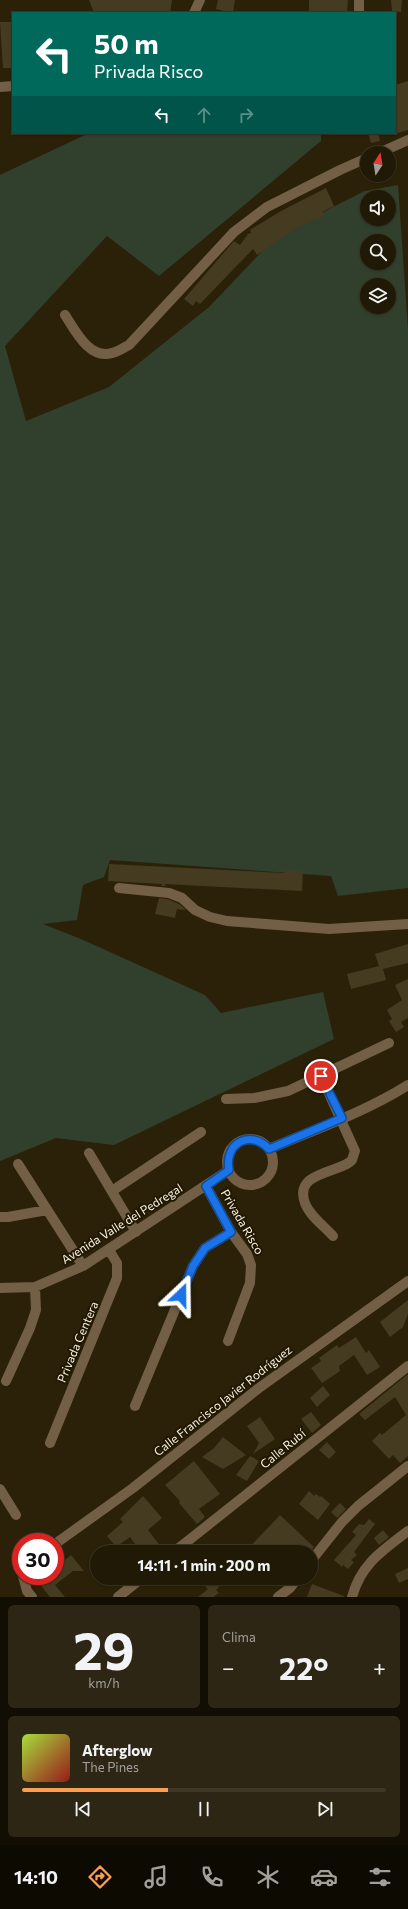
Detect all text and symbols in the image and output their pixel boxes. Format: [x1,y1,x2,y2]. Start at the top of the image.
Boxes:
text: 50 m [94,26,159,60]
icon: left [28,28,80,80]
text: Privada Risco [94,60,203,82]
icon: left [151,104,173,126]
icon: ahead [193,104,215,126]
icon: right [235,104,257,126]
north arrow [360,146,396,182]
map controls [360,146,396,314]
button: sound [360,190,396,226]
button: search [360,234,396,270]
button: layers [360,278,396,314]
pin [304,1059,338,1093]
icon: arrive [310,1065,332,1087]
street label: Avenida Valle del Pedregal [58,1180,185,1266]
street label: Privada Risco [219,1186,267,1257]
position arrow [160,1274,202,1316]
street label: Privada Centera [54,1299,100,1384]
street label: Calle Francisco Javier Rodríguez [151,1342,295,1459]
street label: Calle Rubí [257,1425,308,1471]
speed limit sign: 30 [12,1533,64,1585]
text: 14:11 · 1 min · 200 m [138,1556,270,1574]
text: 29 [73,1617,135,1681]
text: Clima [222,1629,256,1645]
text: 22° [279,1649,329,1686]
text: − [222,1654,235,1681]
text: + [373,1654,386,1681]
text: km/h [88,1675,120,1691]
text: Afterglow [82,1741,152,1759]
text: The Pines [82,1759,139,1775]
icon: previous [72,1798,94,1820]
icon: pause [193,1798,215,1820]
icon: next [314,1798,336,1820]
icon: directions [86,1863,114,1891]
icon: music [142,1863,170,1891]
icon: phone [198,1863,226,1891]
icon: climate [254,1863,282,1891]
icon: car [310,1863,338,1891]
icon: filters [366,1863,394,1891]
text: 14:10 [14,1866,58,1888]

